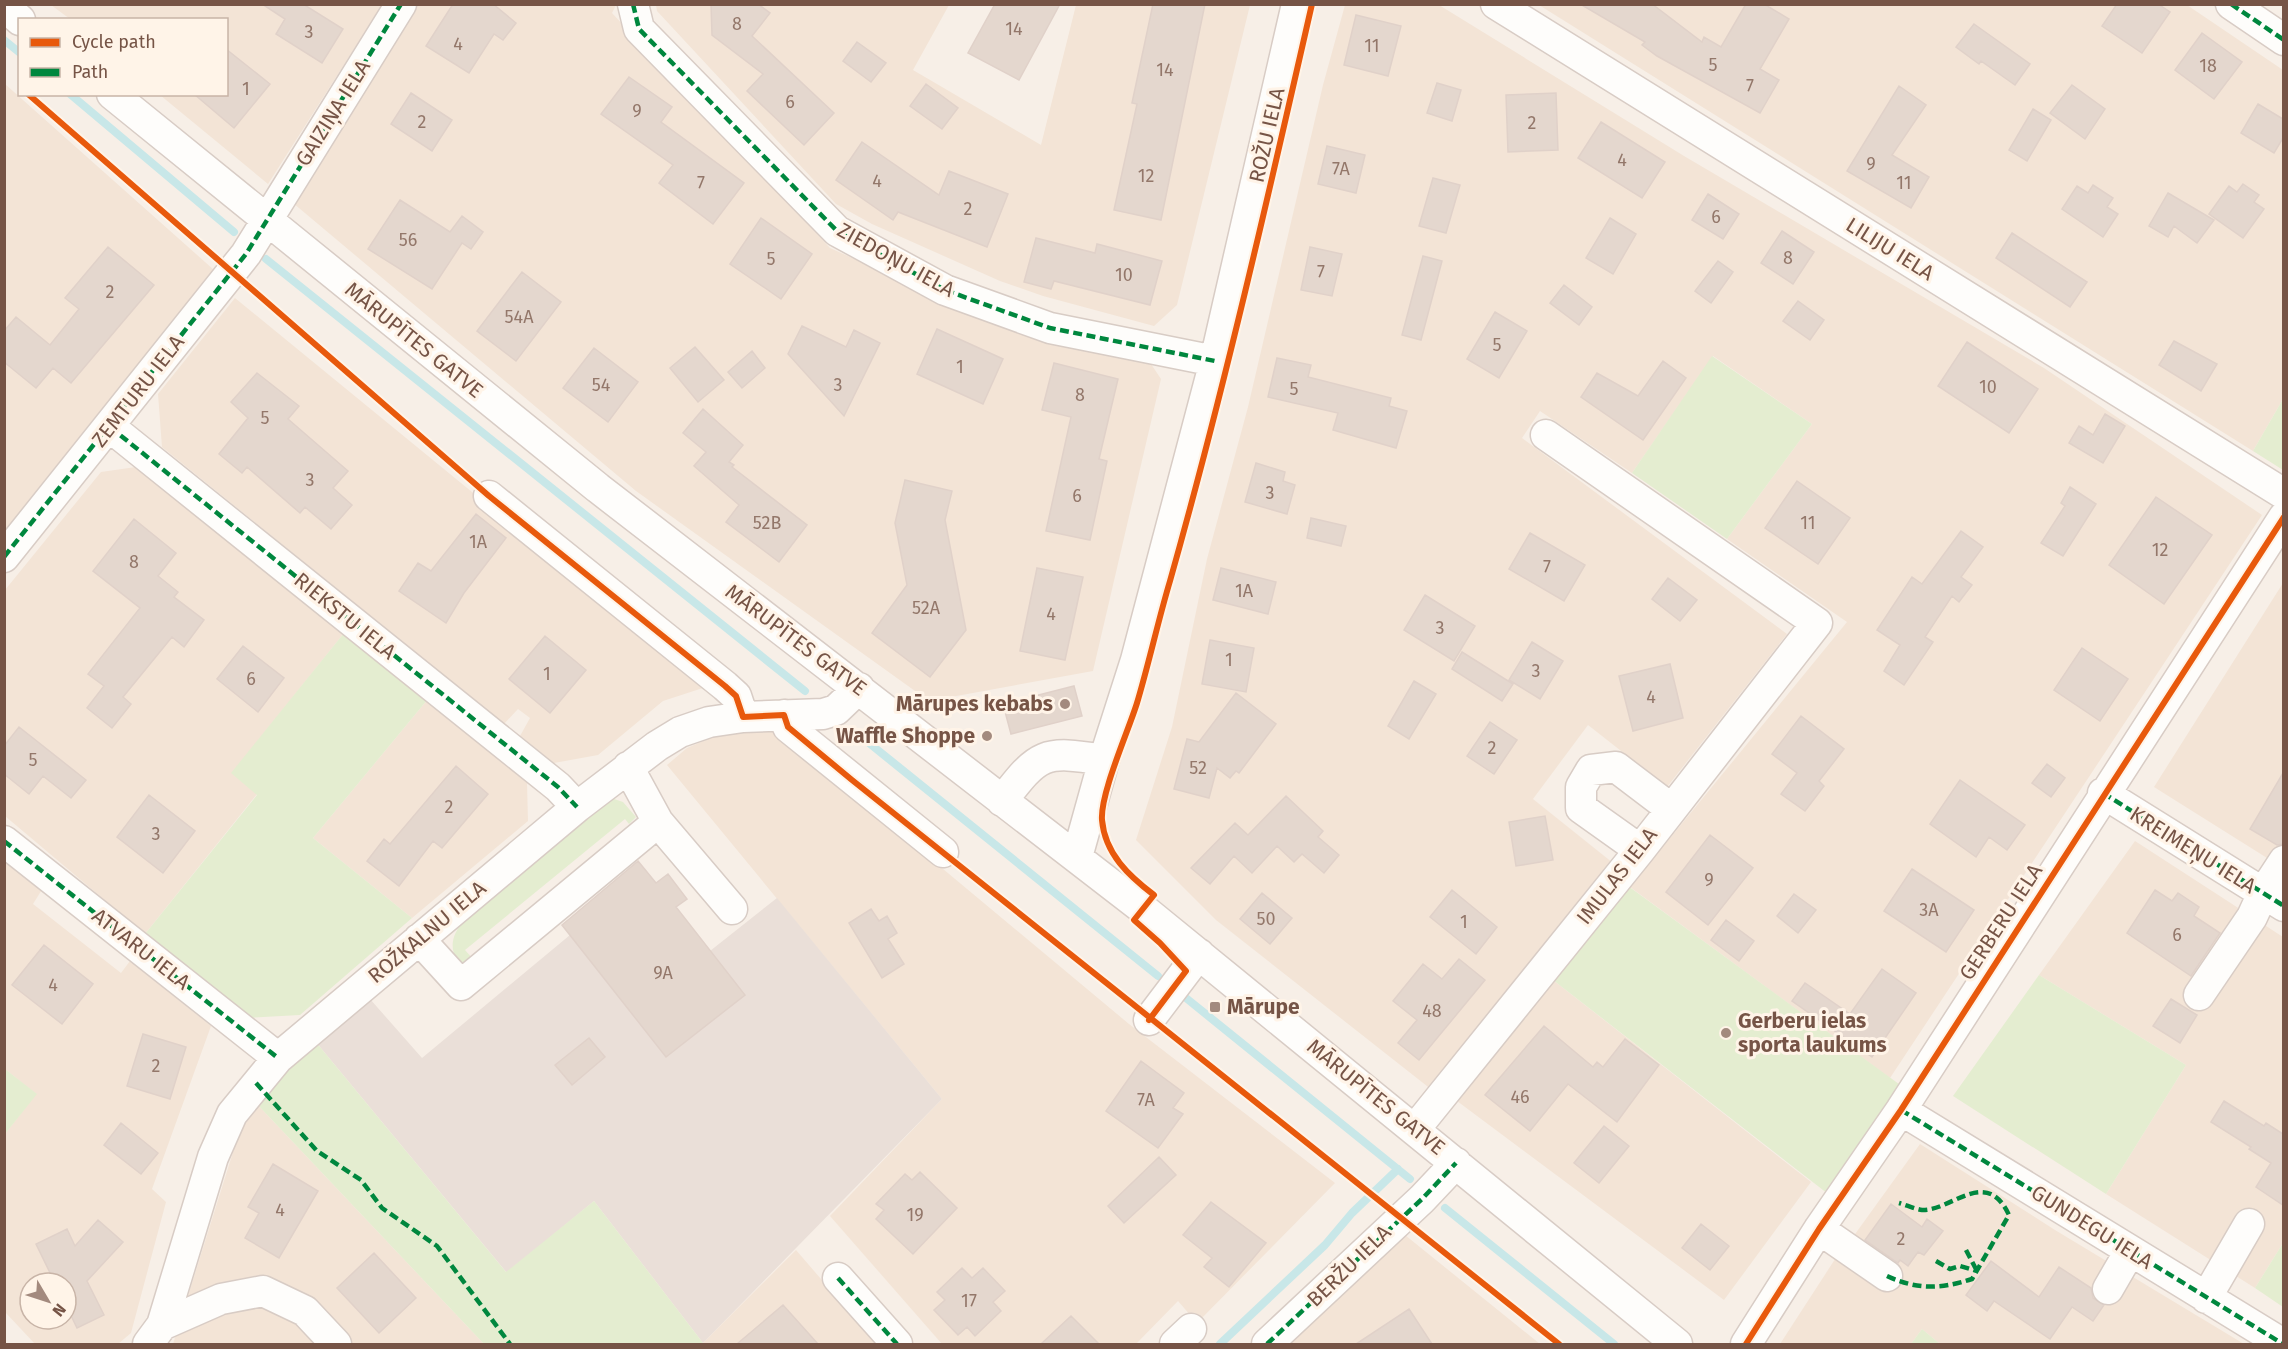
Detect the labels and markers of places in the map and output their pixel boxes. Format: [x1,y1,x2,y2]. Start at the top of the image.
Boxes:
place label: Mārupes kebabs [896,691,1053,717]
marker: Mārupes kebabs [1058,697,1072,711]
place label: Waffle Shoppe [836,723,975,749]
marker: Waffle Shoppe [980,729,994,743]
place label: Mārupe [1227,994,1300,1020]
marker: Mārupe [1208,1000,1222,1014]
place label: Gerberu ielas sporta laukums [1738,1008,1887,1058]
marker: Gerberu ielas sporta laukums [1719,1026,1733,1040]

